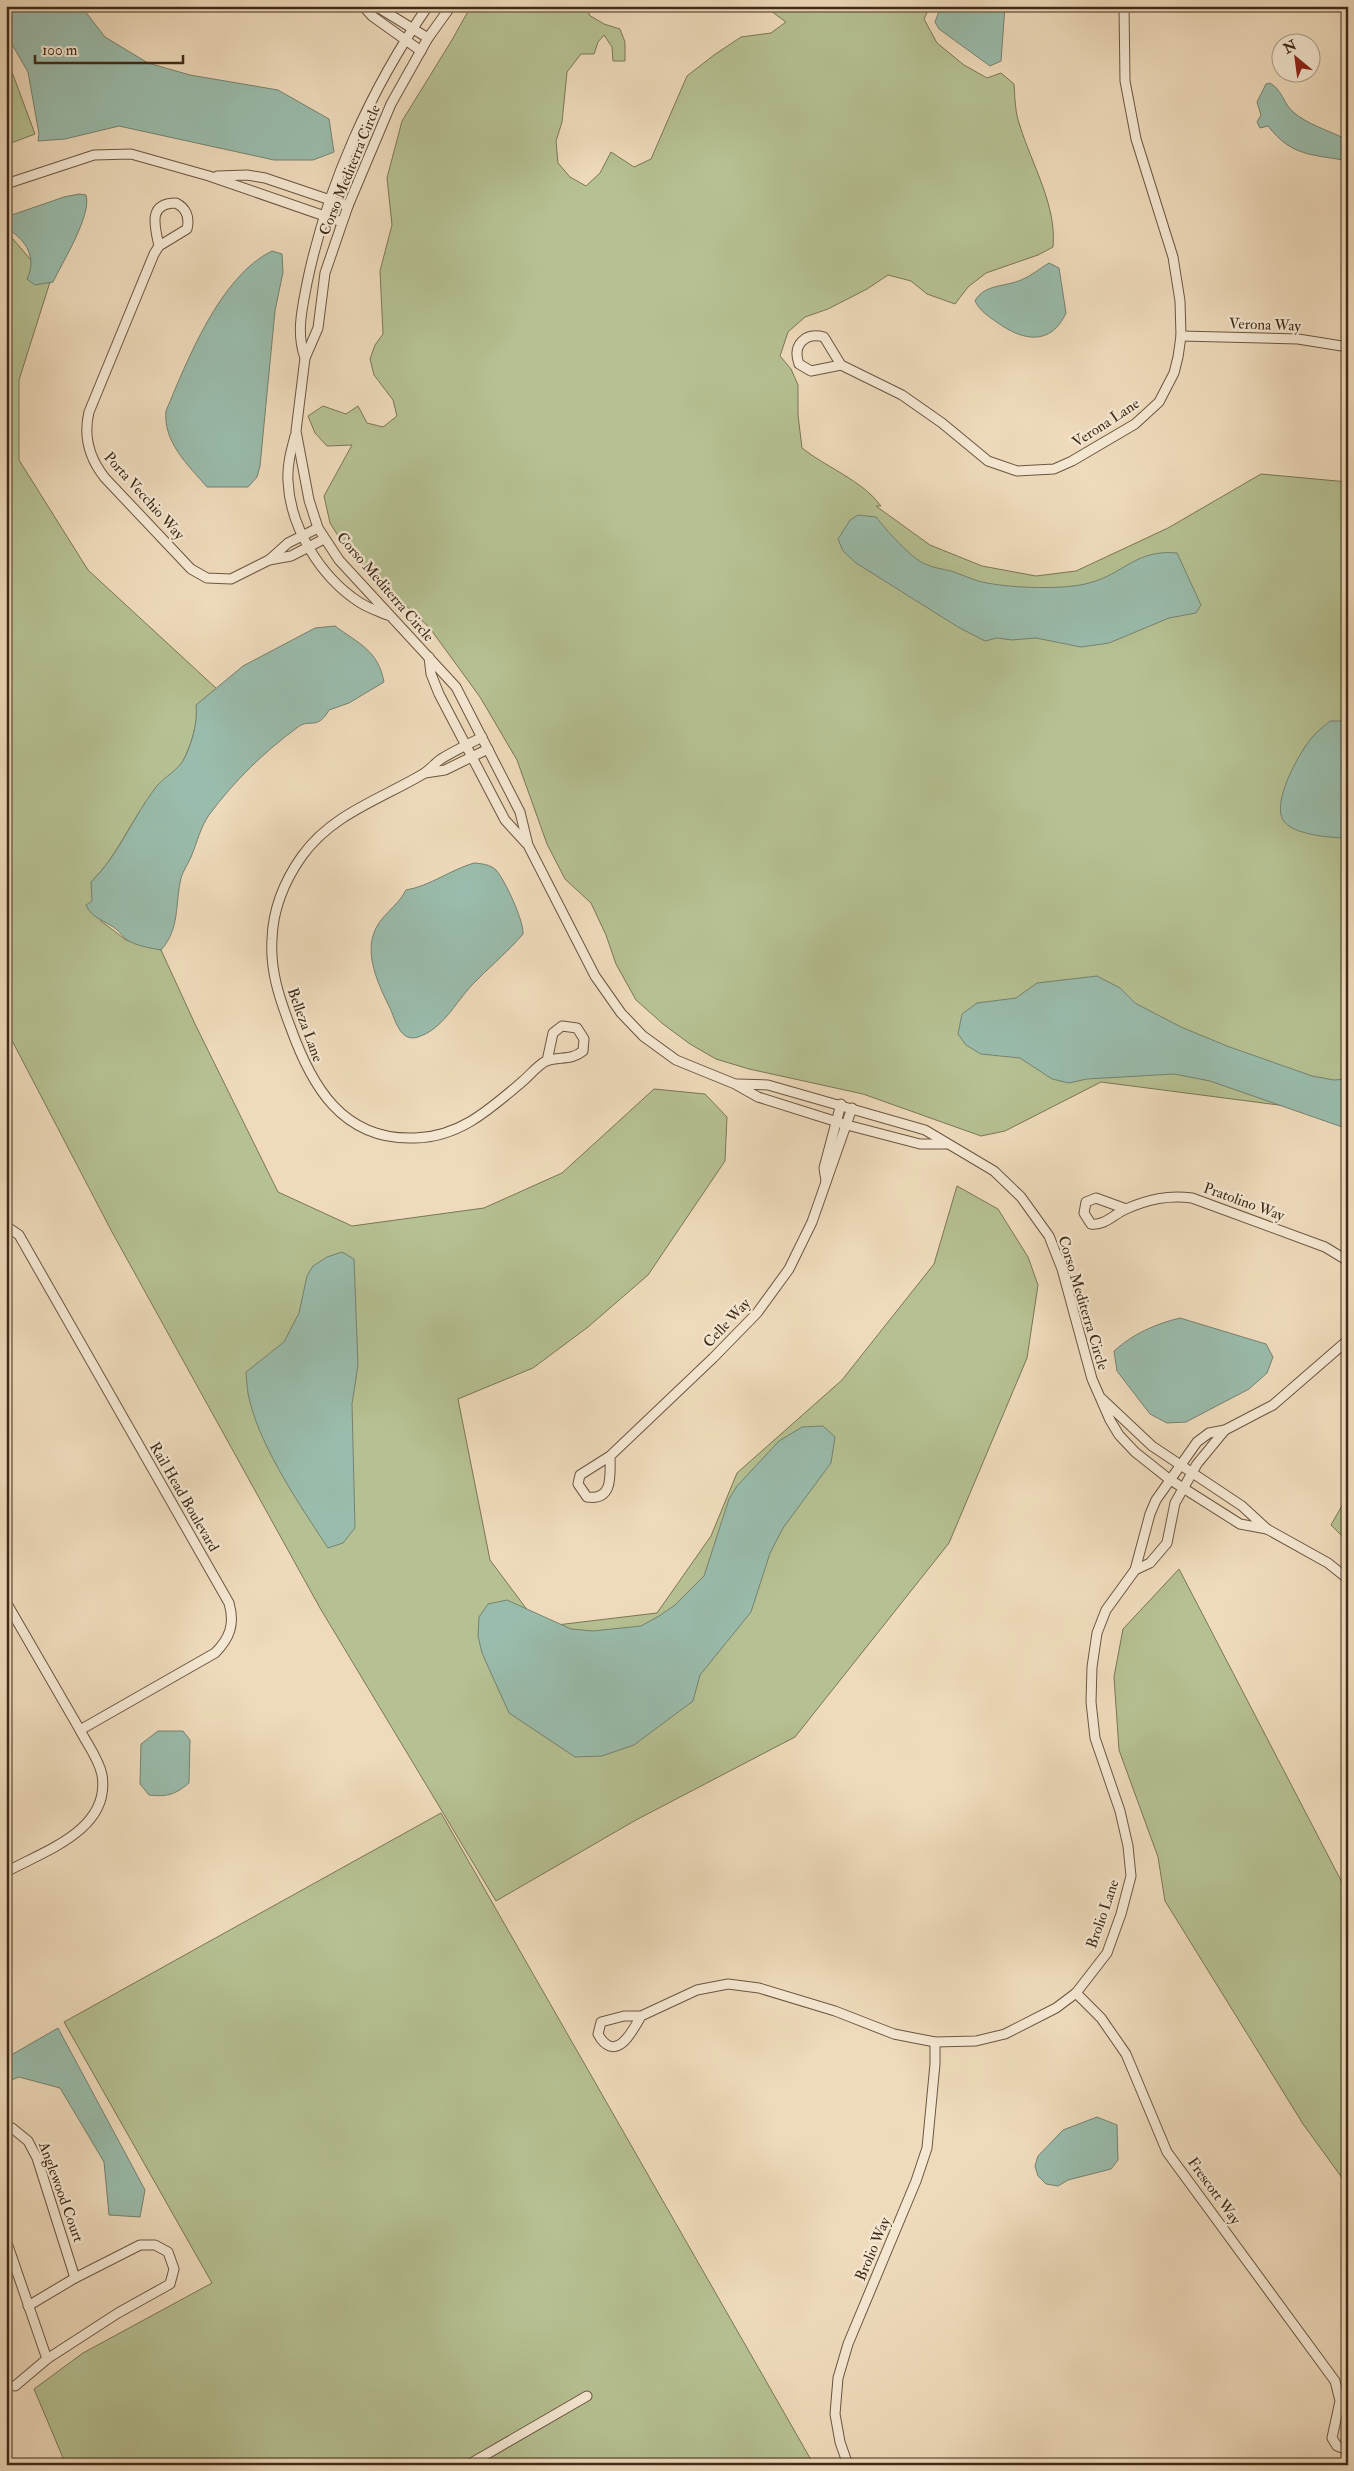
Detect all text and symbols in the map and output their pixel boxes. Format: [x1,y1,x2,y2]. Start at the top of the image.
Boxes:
scale bar [35,32,182,64]
north arrow [1272,32,1322,82]
text: N [1279,36,1300,58]
text: 100 m [42,41,78,60]
street label: Corso Mediterra Circle [315,102,385,238]
street label: Verona Way [1229,314,1302,336]
street label: Verona Lane [1069,394,1143,452]
street label: Porta Vecchio Way [100,448,189,544]
street label: Corso Mediterra Circle [332,528,438,646]
street label: Belleza Lane [283,985,327,1065]
street label: Pratolino Way [1201,1179,1287,1226]
street label: Corso Mediterra Circle [1054,1234,1112,1372]
street label: Celle Way [699,1294,755,1352]
street label: Rail Head Boulevard [145,1439,223,1556]
street label: Brolio Lane [1082,1877,1124,1951]
street label: Anglewood Court [34,2138,88,2245]
street label: Frescott Way [1183,2154,1245,2229]
street label: Brolio Way [851,2214,895,2284]

